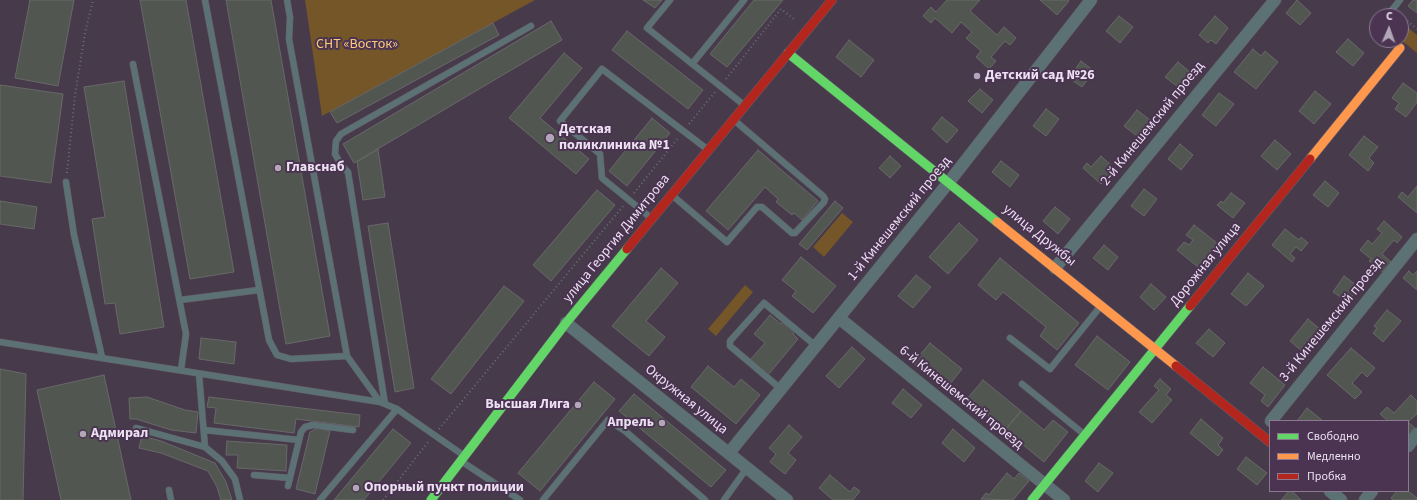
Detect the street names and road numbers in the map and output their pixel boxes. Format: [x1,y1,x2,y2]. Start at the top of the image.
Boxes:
street label: 2-й Кинешемский проезд [1098,58,1208,190]
street label: 1-й Кинешемский проезд [845,153,955,285]
street label: улица Георгия Димитрова [560,171,674,307]
street label: улица Дружбы [999,201,1079,271]
street label: Дорожная улица [1167,220,1245,310]
street label: 3-й Кинешемский проезд [1277,254,1387,386]
street label: 6-й Кинешемский проезд [895,343,1027,453]
street label: Окружная улица [641,362,731,438]

